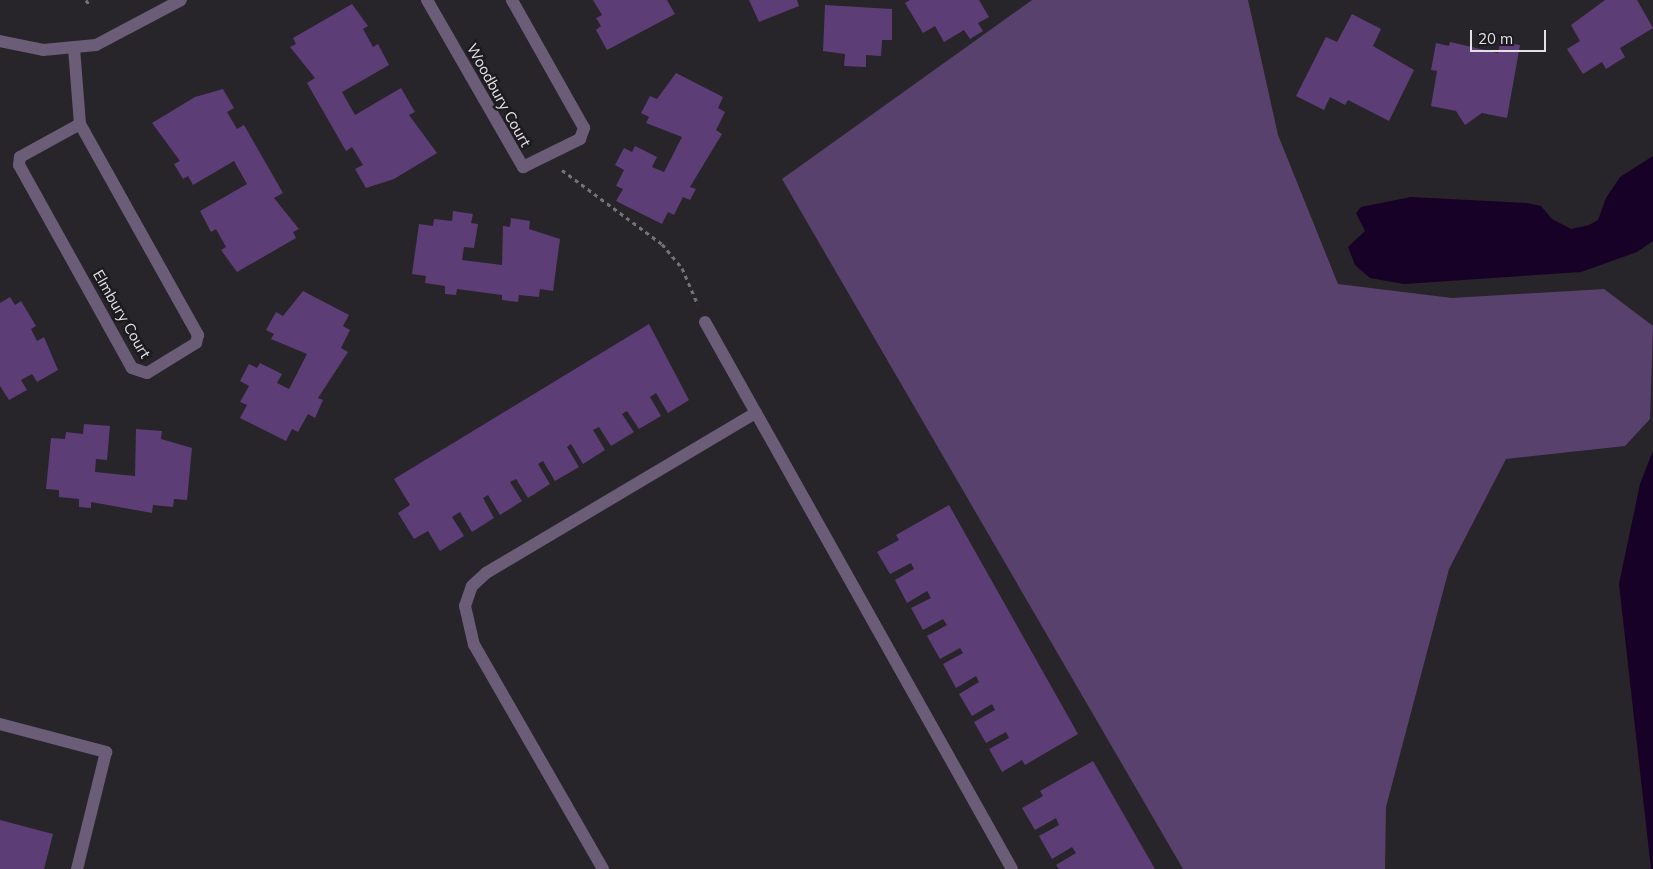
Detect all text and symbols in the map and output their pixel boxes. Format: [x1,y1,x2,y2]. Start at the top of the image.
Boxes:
scale bar [1473,20,1549,52]
text: 20 m [1478,29,1513,48]
street label: Woodbury Court [463,40,535,150]
street label: Elmbury Court [89,267,155,361]

